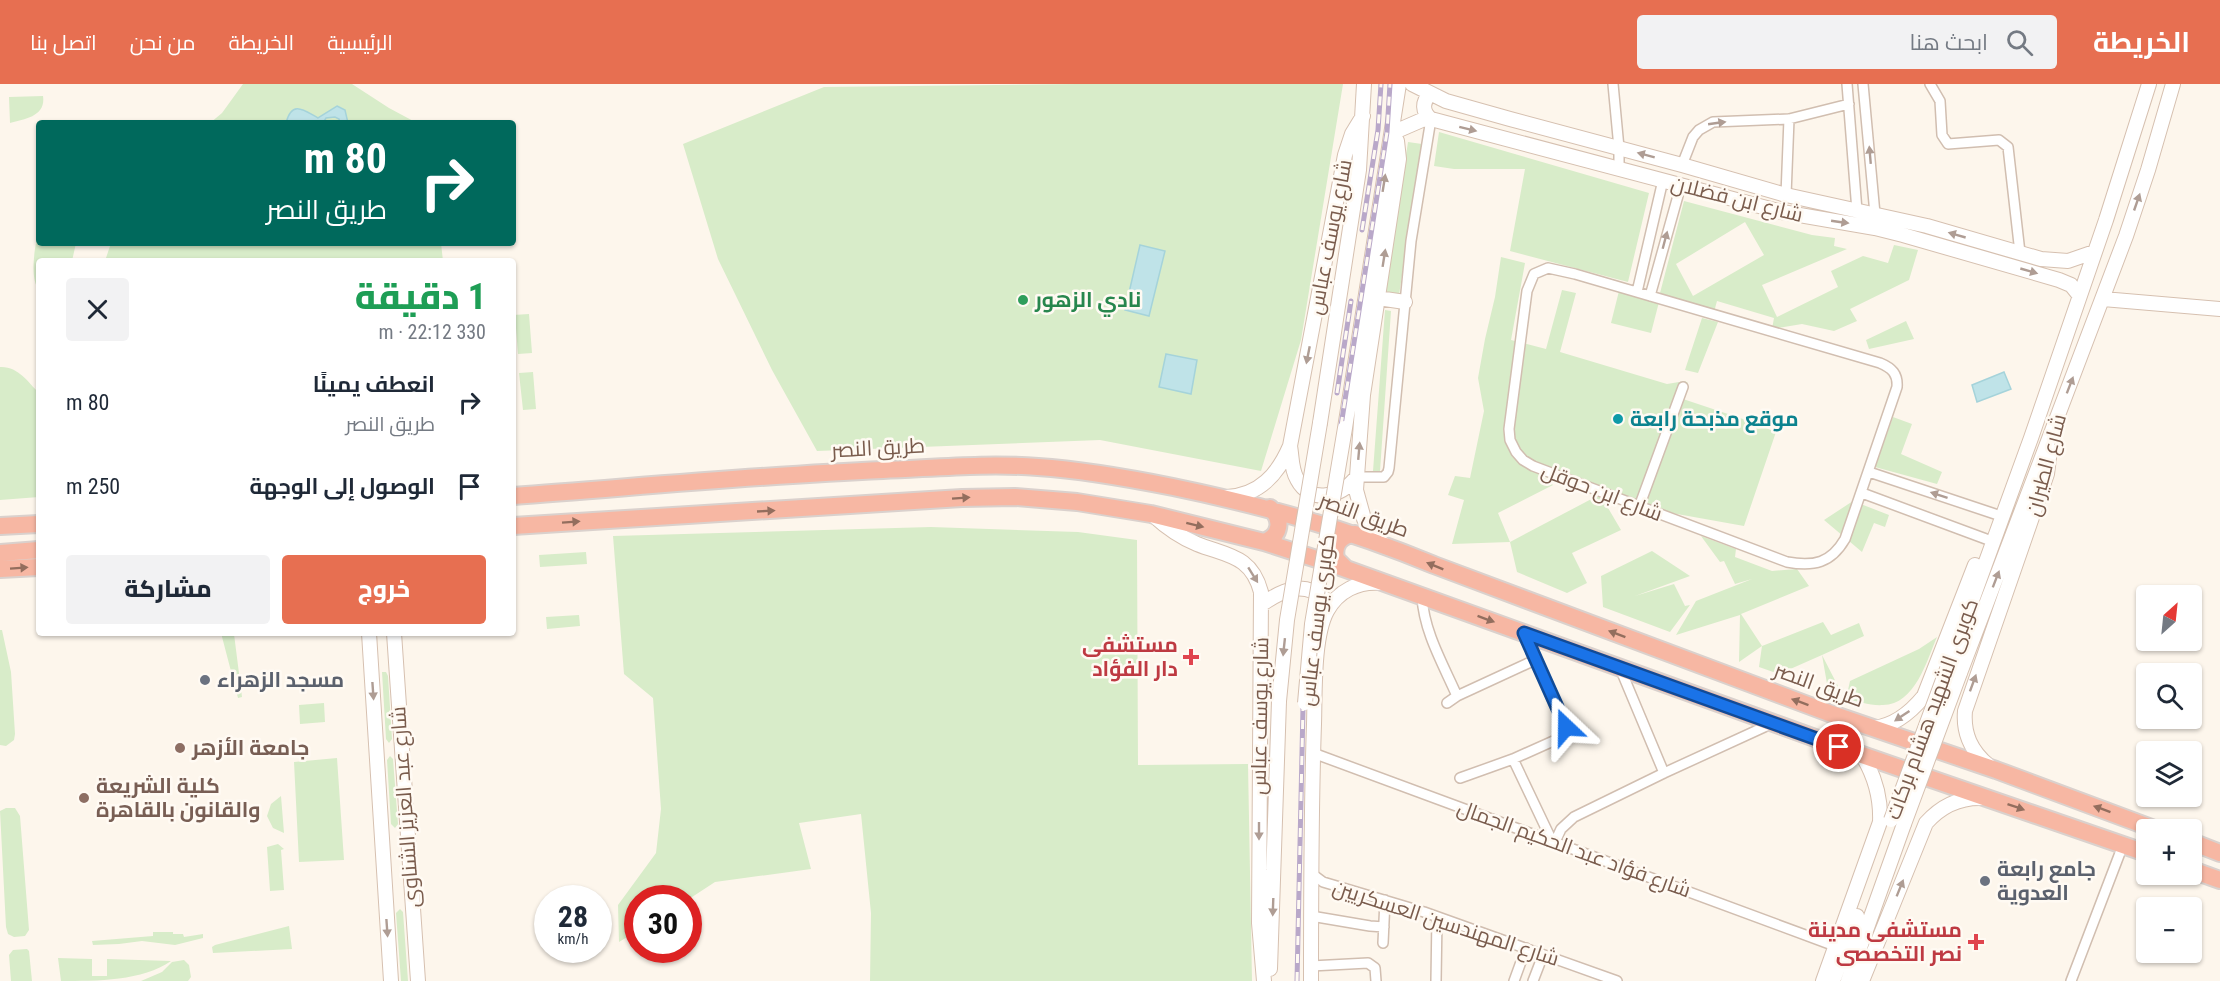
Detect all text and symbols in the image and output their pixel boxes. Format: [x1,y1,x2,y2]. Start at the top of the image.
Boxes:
search box [1637,15,2057,69]
icon: search [2003,26,2036,59]
text: الخريطة [2093,26,2190,59]
text: ابحث هنا [1909,30,1988,55]
text: اتصل بنا [30,31,97,55]
text: من نحن [130,31,196,55]
text: الخريطة [229,31,294,55]
text: الرئيسية [327,31,393,55]
one-way arrow [1707,119,1726,128]
one-way arrow [1459,124,1477,134]
text: 80 m [304,134,387,183]
icon: right [408,144,486,222]
one-way arrow [1865,146,1875,165]
one-way arrow [1637,150,1655,159]
street label: شارع يوسف عباس [1303,157,1359,317]
street label: شارع ابن فضلان [1668,171,1805,229]
one-way arrow [1380,174,1389,193]
one-way arrow [2133,193,2143,211]
text: طريق النصر [266,194,387,226]
one-way arrow [1831,218,1850,227]
one-way arrow [1948,230,1966,239]
one-way arrow [1661,231,1671,249]
one-way arrow [1380,249,1389,268]
one-way arrow [2020,267,2038,276]
text: 1 دقيقة [355,276,486,318]
button: close [66,278,129,341]
place label: نادي الزهور [1034,288,1141,317]
marker: نادي الزهور [1016,293,1030,307]
text: 330 m · 22:12 [379,320,486,344]
one-way arrow [1303,346,1312,365]
text: انعطف يمينًا [313,372,435,397]
one-way arrow [2066,376,2075,394]
icon: right [453,386,486,419]
text: 80 m [66,390,109,415]
place label: موقع مذبحة رابعة [1630,407,1799,433]
street label: شارع الطيران [2021,411,2073,519]
text: طريق النصر [346,412,435,436]
marker: موقع مذبحة رابعة [1611,412,1625,426]
street label: طريق النصر [829,434,926,463]
one-way arrow [1354,442,1364,461]
street label: شارع ابن حوقل [1537,458,1666,528]
icon: arrive [453,470,486,503]
text: 250 m [66,474,120,499]
text: الوصول إلى الوجهة [250,474,435,499]
street label: طريق النصر [1314,487,1412,543]
one-way arrow [1930,490,1948,500]
one-way arrow [951,494,970,503]
one-way arrow [757,506,776,516]
one-way arrow [562,518,581,527]
one-way arrow [1186,521,1204,530]
street label: كوبرى يوسف عباس [1295,533,1340,708]
button: مشاركة [66,555,270,624]
button: خروج [282,555,486,624]
one-way arrow [1425,561,1443,571]
one-way arrow [10,563,29,573]
one-way arrow [1248,567,1259,583]
one-way arrow [1991,570,2001,588]
north arrow [2136,585,2202,651]
map controls [2136,585,2202,963]
street label: كوبرى الشهيد هشام بركات [1881,595,1985,823]
one-way arrow [1477,615,1495,625]
one-way arrow [1608,629,1626,638]
place label: مستشفى دار الفؤاد [1082,633,1178,682]
street label: شارع يوسف عباس [1247,637,1275,795]
one-way arrow [1279,638,1289,657]
marker: مستشفى دار الفؤاد [1182,648,1200,666]
street label: طريق النصر [1769,657,1867,713]
button: search [2136,663,2202,729]
place label: مسجد الزهراء [217,668,344,692]
marker: مسجد الزهراء [198,673,212,687]
one-way arrow [1969,674,1979,692]
one-way arrow [368,682,378,701]
position arrow [1534,695,1598,759]
one-way arrow [1791,697,1809,707]
street label: شارع عبد العزيز الشناوى [386,705,426,908]
one-way arrow [1894,710,1910,721]
pin [1813,721,1864,772]
icon: arrive [1822,730,1855,763]
place label: جامعة الأزهر [191,736,309,760]
marker: جامعة الأزهر [173,741,187,755]
button: layers [2136,741,2202,807]
place label: كلية الشريعة والقانون بالقاهرة [96,774,261,823]
marker: كلية الشريعة والقانون بالقاهرة [77,791,91,805]
street label: شارع فؤاد عبد الحكيم الجمال [1453,796,1694,904]
one-way arrow [2007,803,2025,813]
one-way arrow [2093,804,2111,814]
button: + [2136,819,2202,885]
one-way arrow [1254,821,1264,840]
place label: جامع رابعة العدوية [1997,857,2096,906]
marker: جامع رابعة العدوية [1978,874,1992,888]
street label: شارع المهندسين العسكريين [1329,875,1562,973]
one-way arrow [1896,879,1905,897]
speed limit sign: 30 [624,885,702,963]
one-way arrow [1268,897,1278,916]
button: − [2136,897,2202,963]
text: 28 [558,899,588,934]
one-way arrow [383,918,392,937]
place label: مستشفى مدينة نصر التخصصى [1808,918,1962,966]
text: km/h [558,930,588,948]
marker: مستشفى مدينة نصر التخصصى [1967,933,1985,951]

